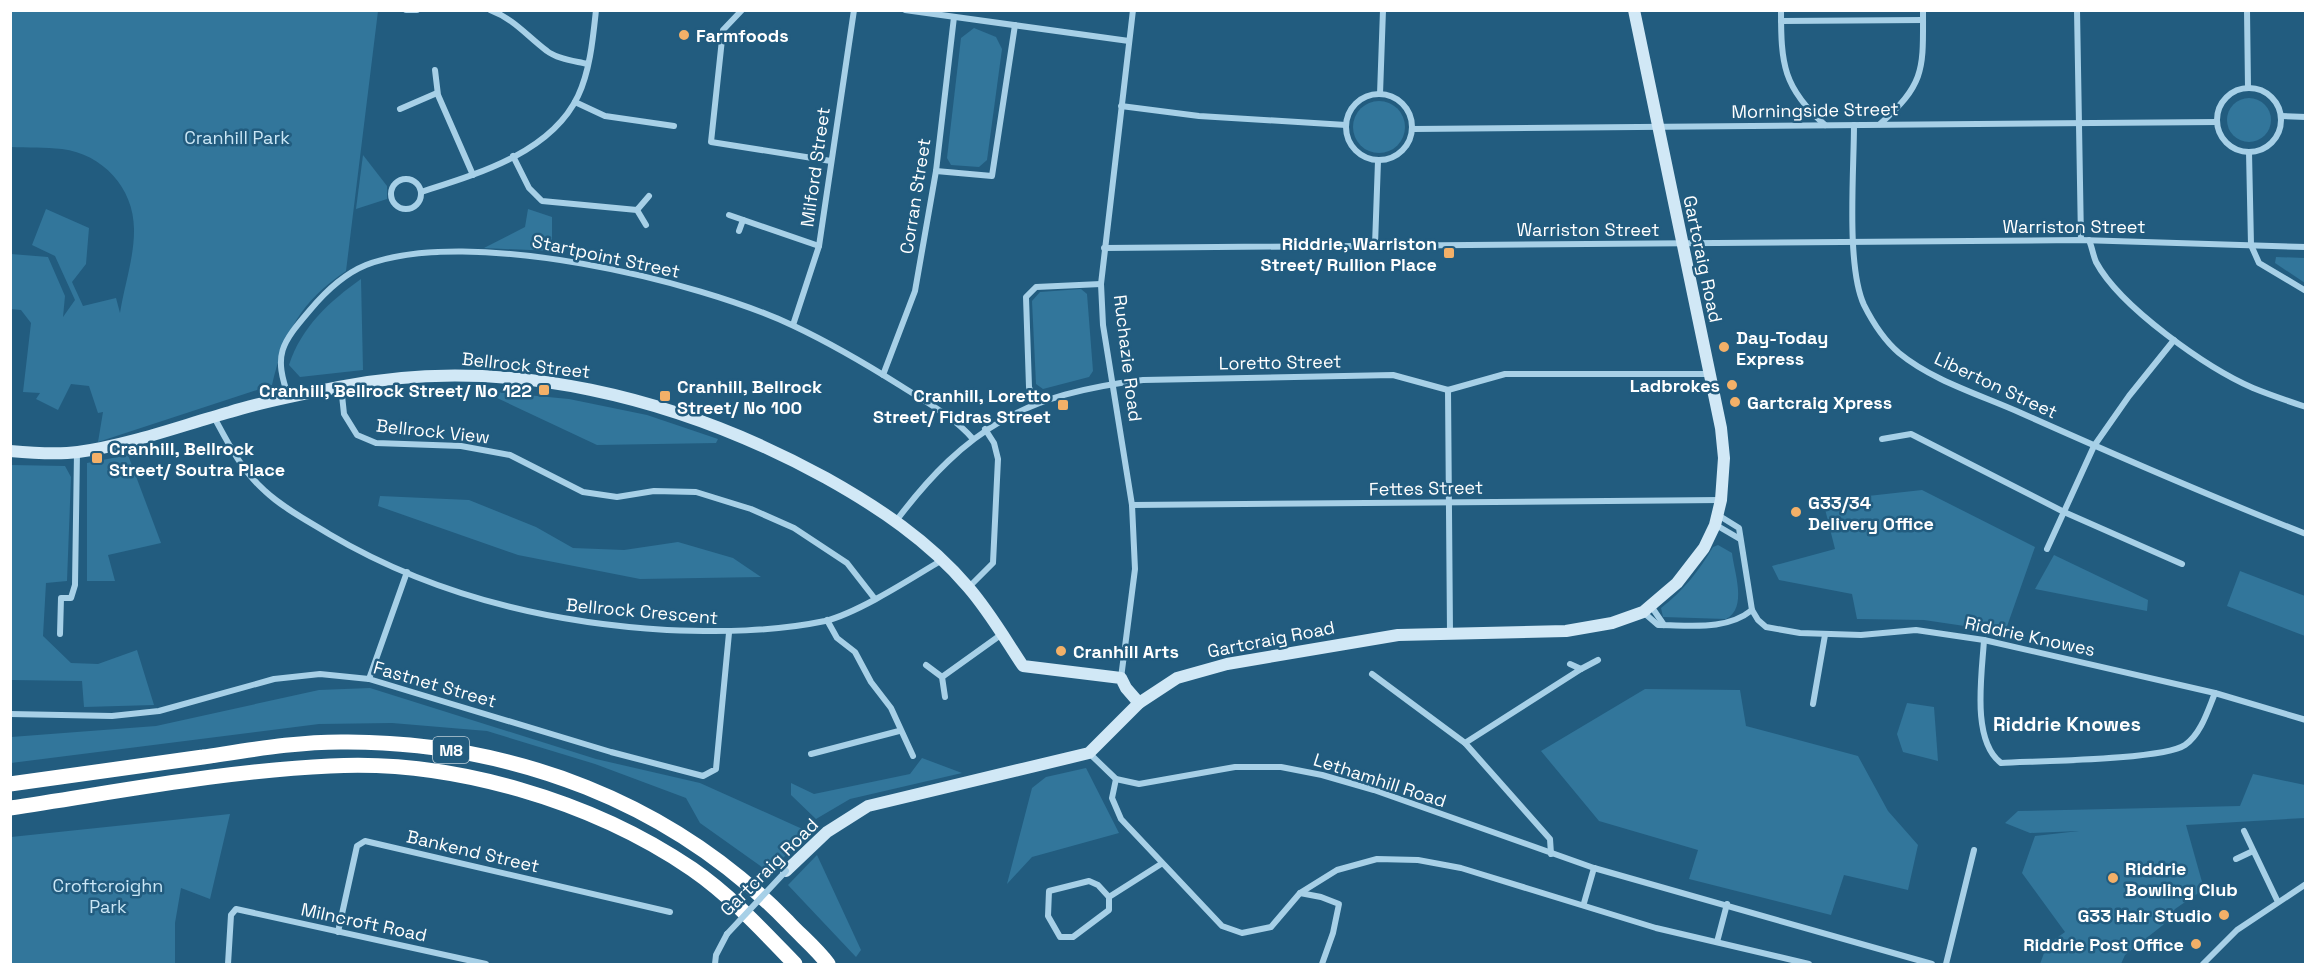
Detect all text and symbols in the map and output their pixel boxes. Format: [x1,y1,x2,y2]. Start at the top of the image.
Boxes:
place label: Farmfoods [696,24,789,47]
marker: Farmfoods [677,28,691,42]
street label: Morningside Street [1731,97,1899,123]
street label: Milford Street [795,106,835,228]
park label: Cranhill Park [184,126,290,149]
street label: Corran Street [894,136,936,256]
street label: Gartcraig Road [1678,193,1728,325]
street label: Warriston Street [2003,215,2145,238]
street label: Warriston Street [1517,218,1659,241]
street label: Startpoint Street [530,229,682,283]
place label: Riddrie, Warriston Street/ Rullion Place [1261,232,1437,276]
marker: Riddrie, Warriston Street/ Rullion Place [1442,246,1456,260]
street label: Ruchazie Road [1109,293,1147,423]
place label: Day-Today Express [1736,326,1828,370]
marker: Day-Today Express [1717,340,1731,354]
street label: Liberton Street [1931,346,2061,424]
street label: Bellrock Street [461,347,591,383]
street label: Loretto Street [1218,349,1342,375]
place label: Ladbrokes [1630,374,1720,397]
place label: Cranhill, Bellrock Street/ No 100 [677,375,822,419]
marker: Ladbrokes [1725,378,1739,392]
place label: Cranhill, Bellrock Street/ No 122 [259,379,532,402]
marker: Cranhill, Bellrock Street/ No 122 [537,383,551,397]
place label: Cranhill, Loretto Street/ Fidras Street [873,384,1051,428]
marker: Cranhill, Bellrock Street/ No 100 [658,389,672,403]
place label: Gartcraig Xpress [1747,391,1892,414]
marker: Gartcraig Xpress [1728,395,1742,409]
marker: Cranhill, Loretto Street/ Fidras Street [1056,398,1070,412]
street label: Bellrock View [375,414,491,448]
place label: Cranhill, Bellrock Street/ Soutra Place [109,437,285,481]
marker: Cranhill, Bellrock Street/ Soutra Place [90,451,104,465]
street label: Fettes Street [1369,476,1483,500]
place label: G33/34 Delivery Office [1808,491,1934,535]
marker: G33/34 Delivery Office [1789,505,1803,519]
street label: Bellrock Crescent [565,593,719,629]
street label: Riddrie Knowes [1963,611,2097,661]
street label: Gartcraig Road [1205,615,1337,663]
place label: Cranhill Arts [1073,640,1179,663]
marker: Cranhill Arts [1054,644,1068,658]
street label: Fastnet Street [371,655,499,713]
district label: Riddrie Knowes [1993,711,2141,737]
road number: M8 [433,737,469,763]
street label: Lethamhill Road [1311,748,1449,812]
street label: Gartcraig Road [715,813,823,921]
street label: Bankend Street [404,825,542,877]
place label: Riddrie Bowling Club [2125,857,2238,901]
marker: Riddrie Bowling Club [2106,871,2120,885]
park label: Croftcroighn Park [53,874,163,918]
street label: Milncroft Road [299,897,429,947]
place label: G33 Hair Studio [2077,904,2212,927]
marker: G33 Hair Studio [2217,908,2231,922]
place label: Riddrie Post Office [2023,933,2184,956]
marker: Riddrie Post Office [2189,937,2203,951]

